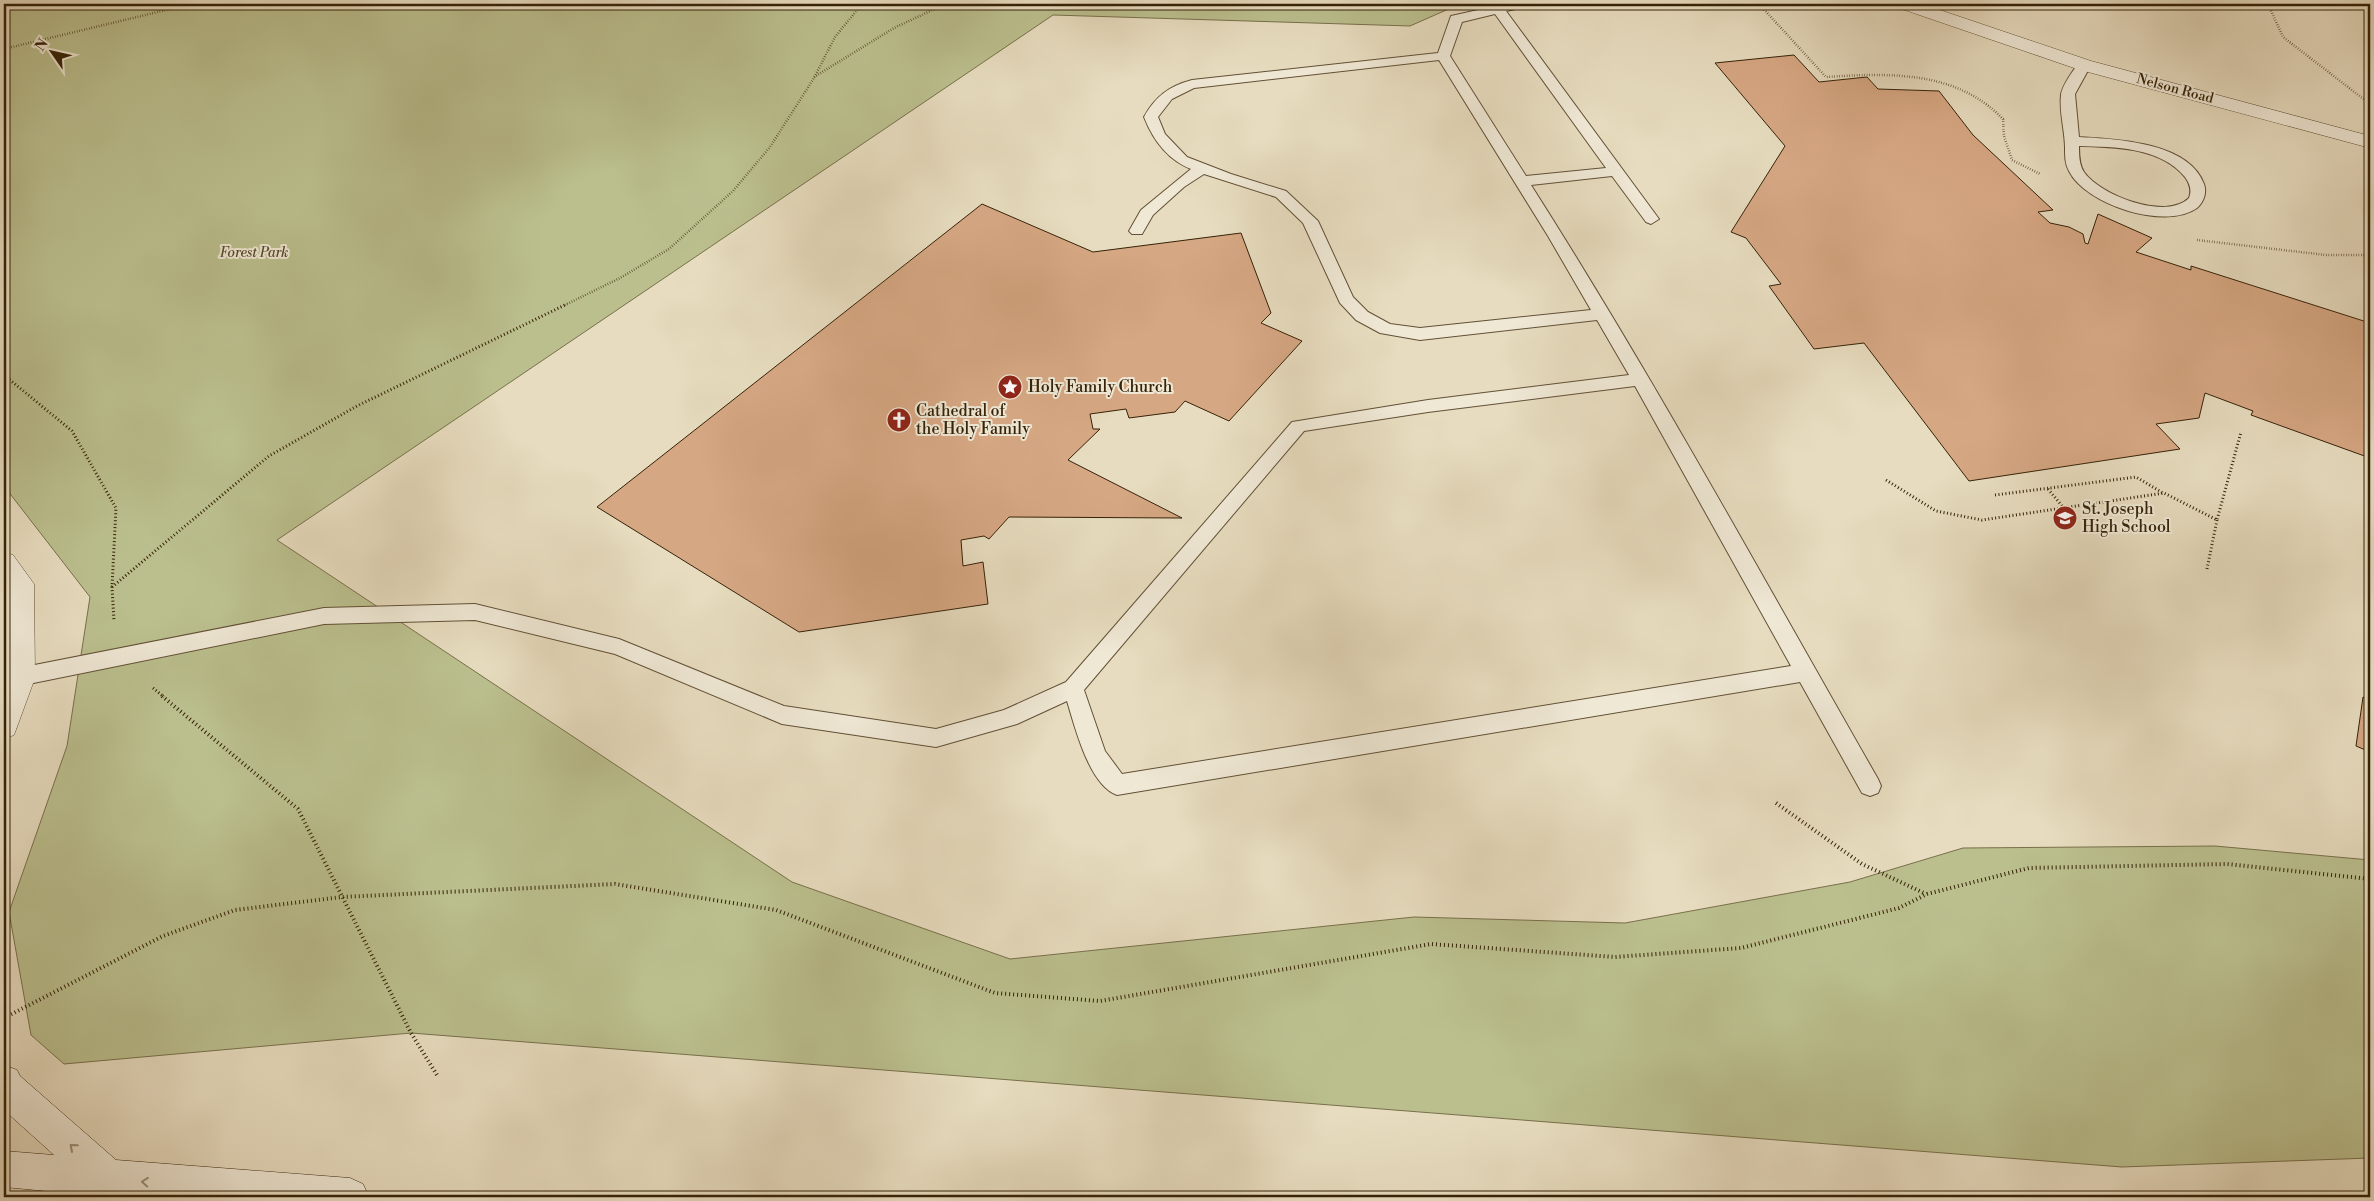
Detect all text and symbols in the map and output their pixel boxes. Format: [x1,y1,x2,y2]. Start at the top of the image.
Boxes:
north arrow [28,28,78,78]
text: N [31,36,53,55]
street label: Nelson Road [2134,70,2216,108]
park label: Forest Park [220,244,288,262]
place icon: Holy Family Church [997,374,1023,400]
place label: Holy Family Church [1028,377,1173,397]
place label: Cathedral of the Holy Family [916,401,1030,439]
church icon: Cathedral of the Holy Family [886,407,912,433]
place label: St. Joseph High School [2082,499,2171,537]
school or university icon: St. Joseph High School [2052,505,2078,531]
one-way arrow [70,1144,79,1153]
one-way arrow [141,1176,149,1187]

